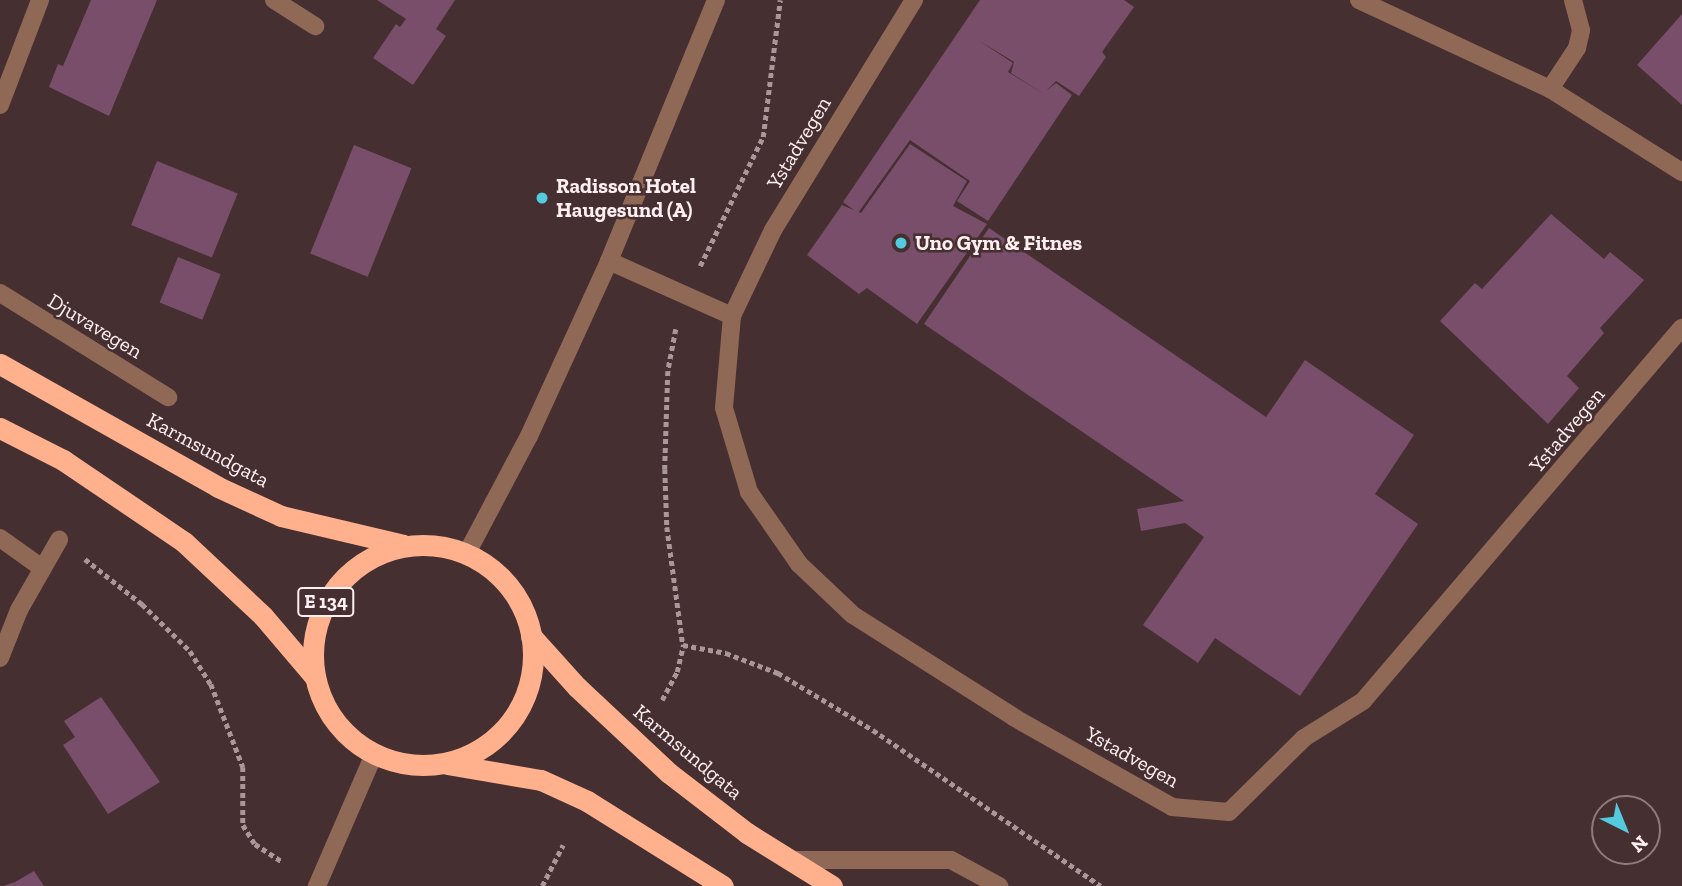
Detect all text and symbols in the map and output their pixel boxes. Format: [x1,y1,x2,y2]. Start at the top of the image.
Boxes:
street label: Ystadvegen [762,92,836,194]
place label: Radisson Hotel Haugesund (A) [556,173,696,223]
marker: Radisson Hotel Haugesund (A) [534,190,550,206]
place label: Uno Gym & Fitnes [915,230,1082,256]
marker: Uno Gym & Fitnes [893,235,909,251]
street label: Djuvavegen [43,288,147,364]
street label: Ystadvegen [1524,382,1610,478]
street label: Karmsundgata [143,407,273,493]
road number: E 134 [296,586,356,618]
street label: Karmsundgata [628,699,748,805]
street label: Ystadvegen [1081,721,1183,793]
north arrow [1591,795,1661,865]
text: N [1626,831,1652,858]

